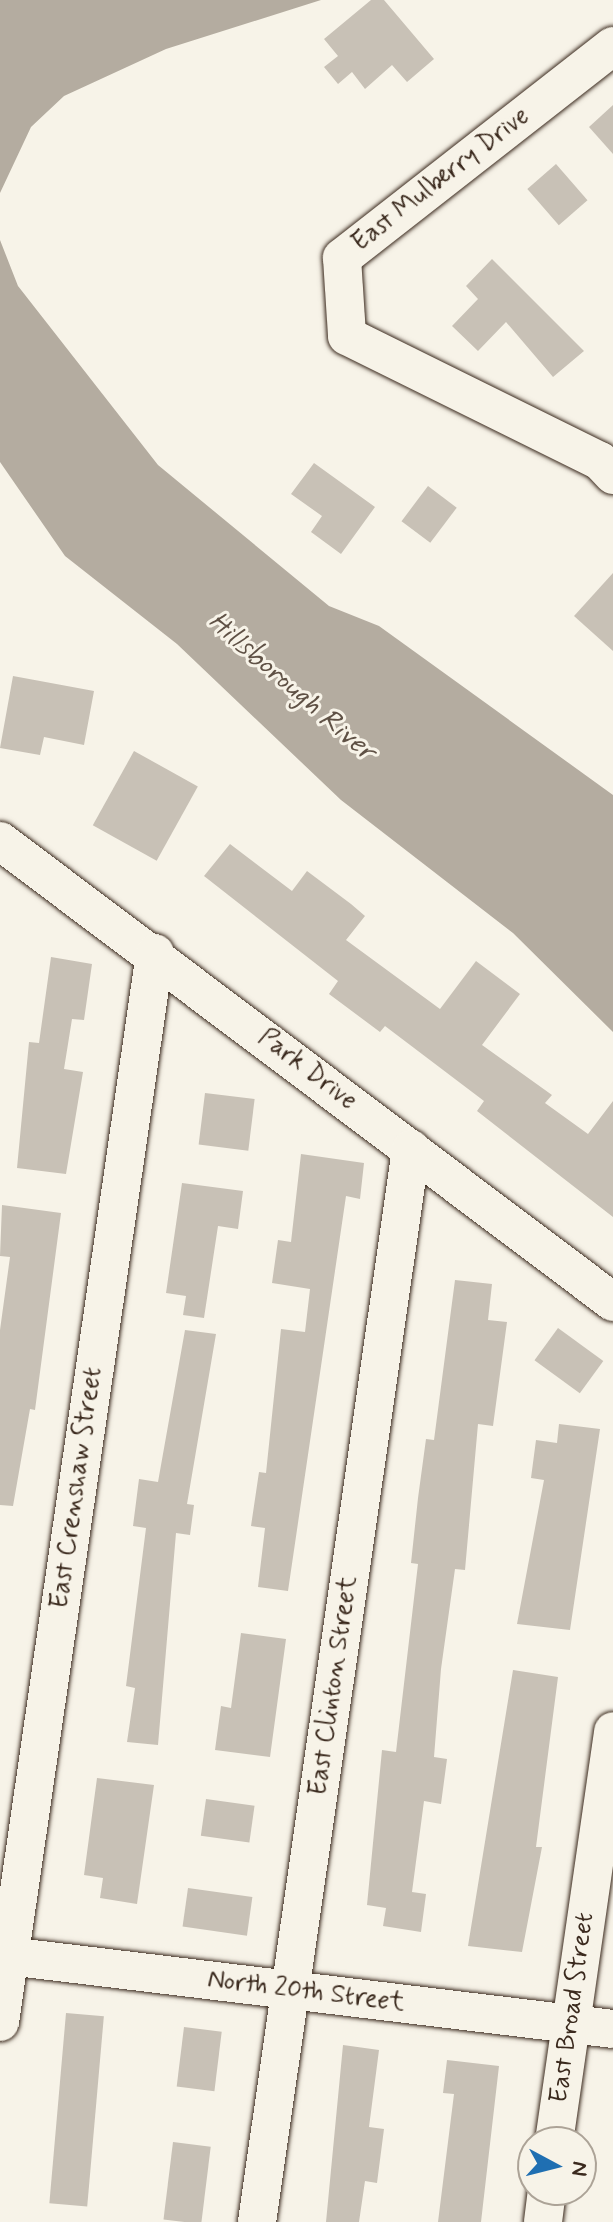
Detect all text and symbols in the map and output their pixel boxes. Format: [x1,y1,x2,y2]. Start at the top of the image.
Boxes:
street label: East Mulberry Drive [346,101,536,259]
water label: Hillsborough River [201,606,381,768]
street label: Park Drive [251,1023,363,1117]
street label: East Crenshaw Street [44,1363,110,1613]
street label: East Clinton Street [303,1574,365,1798]
street label: East Broad Street [544,1908,602,2108]
street label: North 20th Street [206,1964,406,2020]
north arrow [517,2126,597,2206]
text: N [564,2160,594,2178]

